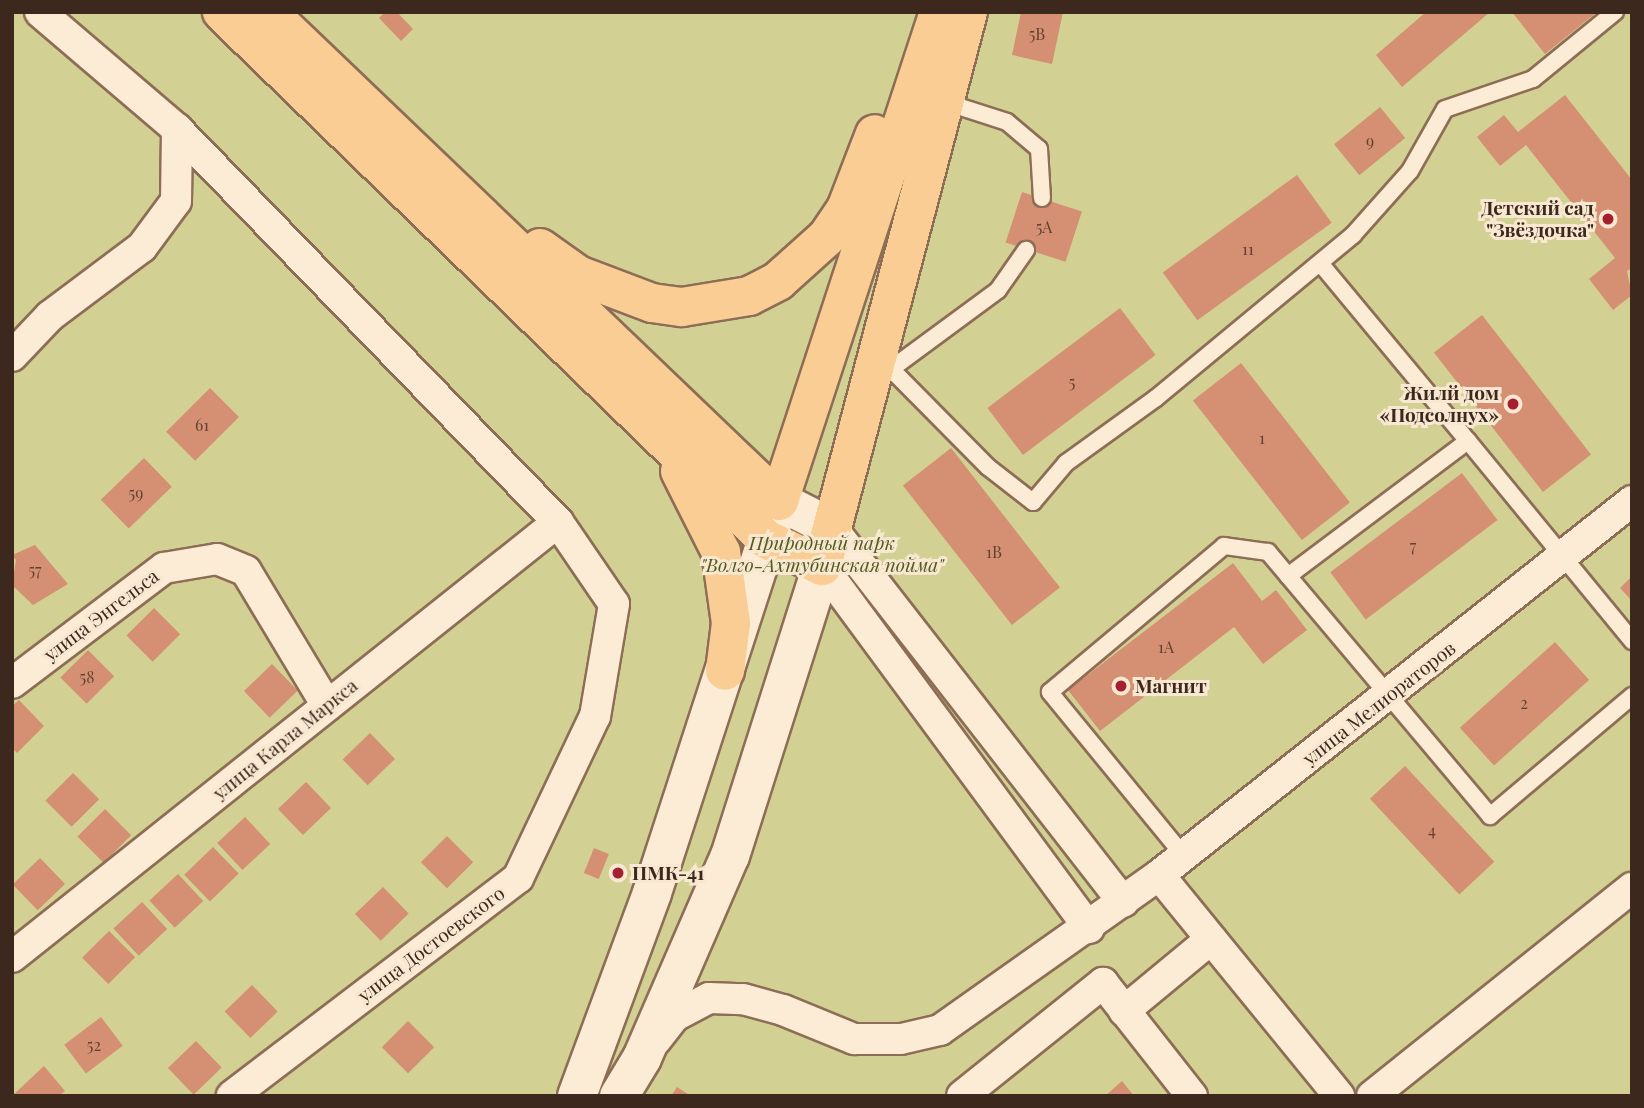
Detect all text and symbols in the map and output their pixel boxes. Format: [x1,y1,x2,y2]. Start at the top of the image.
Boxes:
house number: 5В [1029,24,1045,44]
house number: 9 [1366,131,1374,151]
place label: Детский сад "Звёздочка" [1481,197,1594,241]
marker: Детский сад "Звёздочка" [1600,211,1616,227]
house number: 5А [1036,217,1052,237]
house number: 11 [1242,239,1254,259]
house number: 5 [1069,372,1075,392]
place label: Жилй дом «Подсолнух» [1379,382,1499,426]
marker: Жилй дом «Подсолнух» [1505,396,1521,412]
house number: 61 [195,415,209,435]
house number: 1 [1259,428,1265,448]
house number: 59 [129,483,143,503]
park label: Природный парк "Волго-Ахтубинская пойма" [700,532,944,576]
house number: 7 [1410,536,1416,556]
house number: 1В [986,542,1002,562]
house number: 57 [28,560,42,580]
street label: улица Энгельса [39,564,163,666]
street label: улица Мелиораторов [1298,636,1460,770]
house number: 1А [1158,637,1174,657]
house number: 58 [80,667,94,687]
street label: улица Карла Маркса [208,674,362,804]
place label: Магнит [1135,675,1207,697]
marker: Магнит [1113,678,1129,694]
house number: 2 [1520,693,1528,713]
house number: 4 [1428,820,1436,840]
place label: ПМК-41 [632,862,704,884]
marker: ПМК-41 [610,865,626,881]
street label: улица Достоевского [353,881,509,1007]
house number: 52 [87,1035,101,1055]

